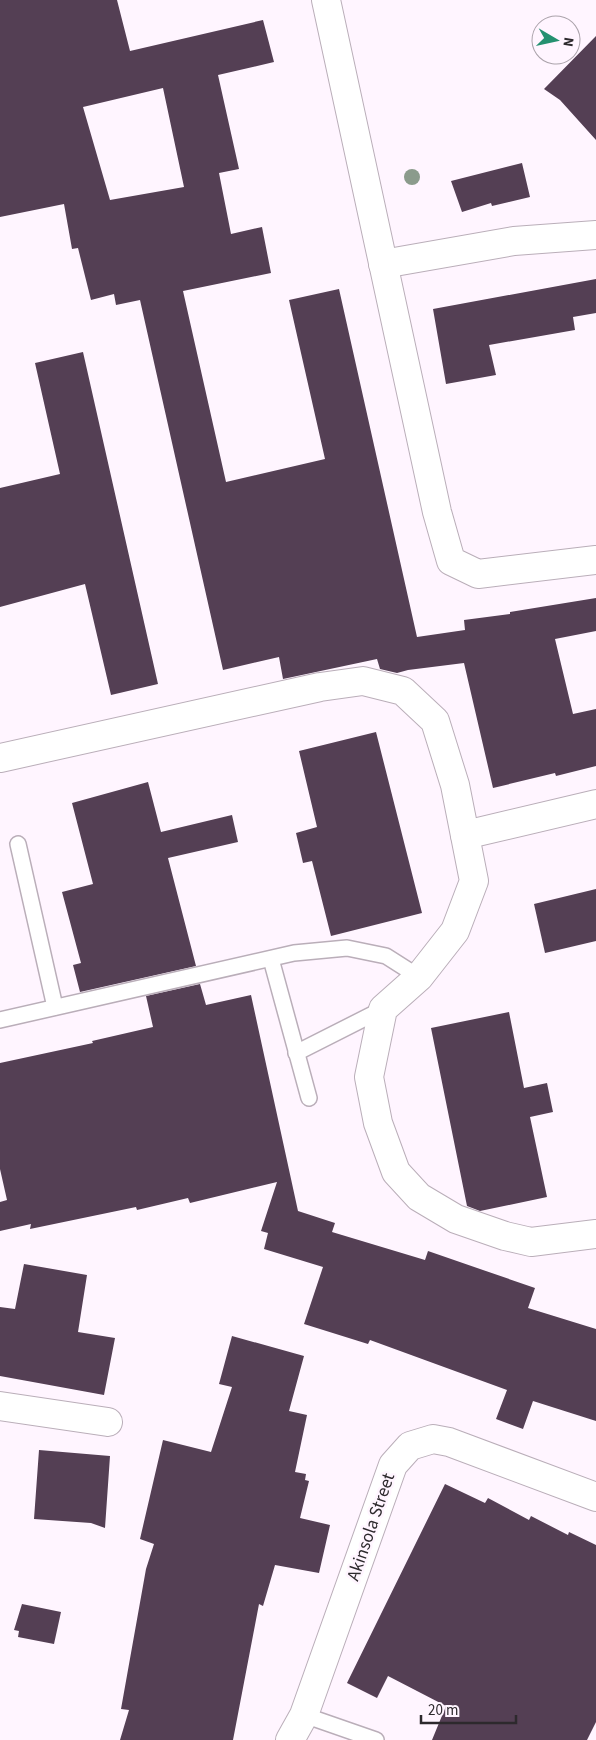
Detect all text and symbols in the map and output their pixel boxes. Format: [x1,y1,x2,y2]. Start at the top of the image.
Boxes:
north arrow [531,15,581,65]
text: N [557,36,578,48]
street label: Akinsola Street [341,1470,401,1584]
scale bar [421,1692,516,1724]
text: 20 m [428,1700,458,1721]

